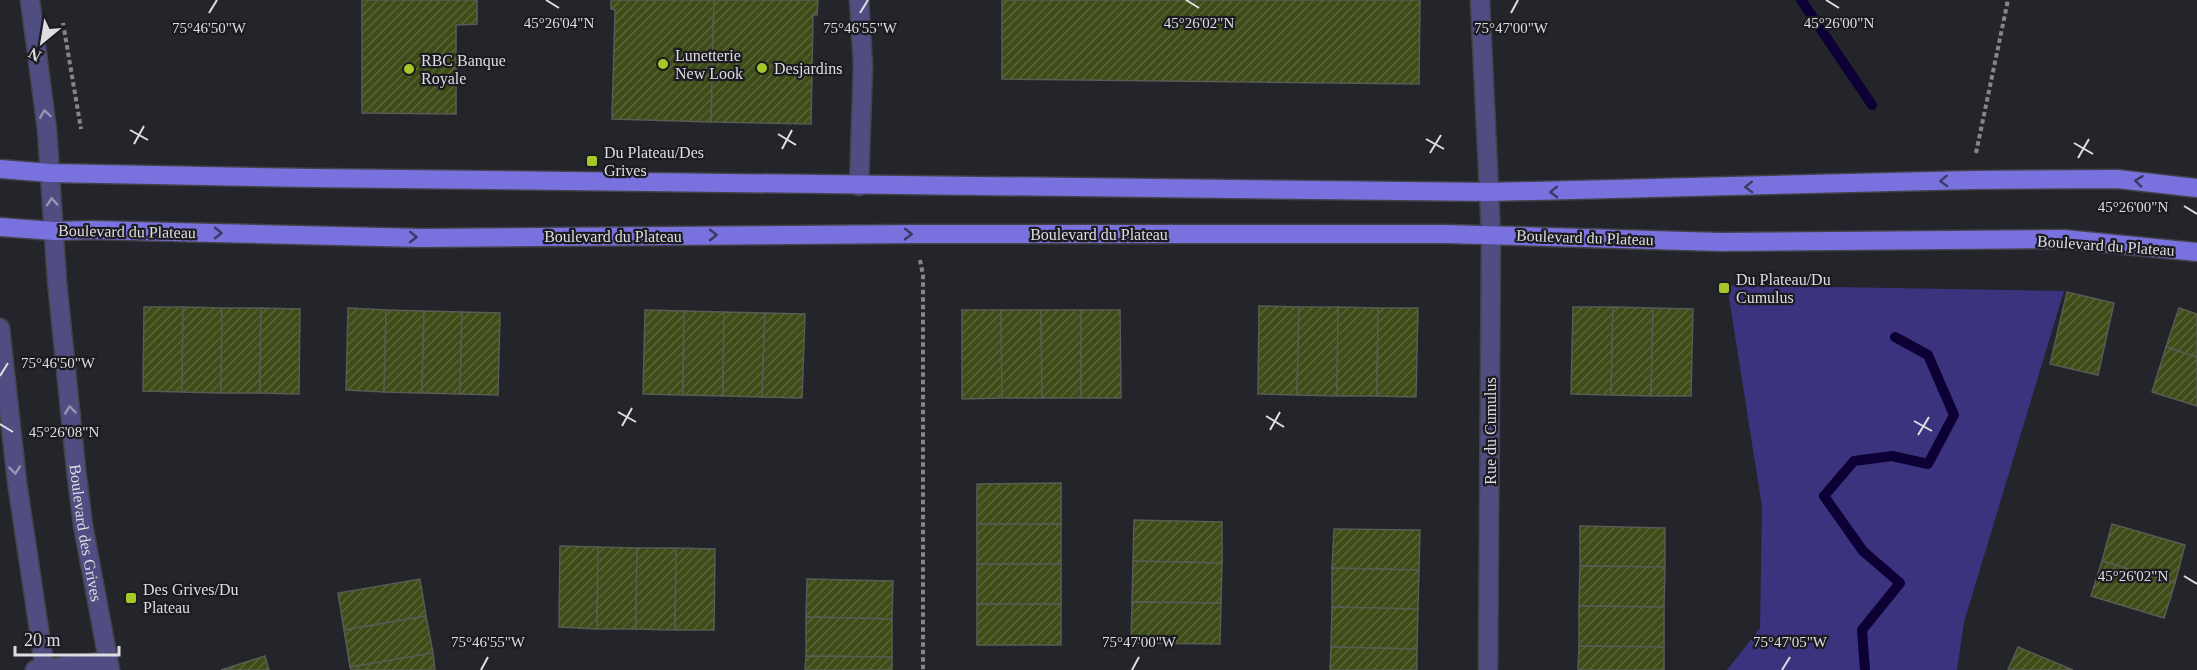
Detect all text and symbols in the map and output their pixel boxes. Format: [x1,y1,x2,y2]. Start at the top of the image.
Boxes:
north arrow [12,12,72,72]
text: 45°26'04"N [524,15,594,31]
text: 45°26'02"N [1164,15,1234,31]
text: 45°26'00"N [1804,15,1874,31]
text: 75°46'50"W [172,20,247,36]
text: 75°46'55"W [823,20,898,36]
text: 75°47'00"W [1474,20,1549,36]
text: N [25,44,44,65]
place label: Lunetterie New Look [675,47,743,82]
place label: RBC Banque Royale [421,52,506,88]
marker: Lunetterie New Look [656,57,670,71]
place label: Desjardins [774,60,842,78]
marker: Desjardins [755,61,769,75]
marker: RBC Banque Royale [402,62,416,76]
one-way arrow [39,110,51,119]
place label: Du Plateau/Des Grives [604,144,704,179]
marker: Du Plateau/Des Grives [585,154,599,168]
one-way arrow [1940,175,1949,187]
one-way arrow [2134,176,2143,188]
one-way arrow [1745,180,1754,193]
one-way arrow [1550,186,1559,198]
one-way arrow [46,197,59,206]
text: 45°26'00"N [2098,199,2168,215]
street label: Boulevard du Plateau [58,222,196,241]
one-way arrow [213,226,222,239]
street label: Boulevard du Plateau [1030,226,1168,243]
street label: Boulevard du Plateau [1516,227,1654,248]
street label: Boulevard du Plateau [544,228,682,245]
one-way arrow [903,228,912,240]
one-way arrow [708,229,717,241]
one-way arrow [408,231,417,244]
street label: Boulevard du Plateau [2037,232,2175,259]
place label: Du Plateau/Du Cumulus [1736,271,1831,306]
marker: Du Plateau/Du Cumulus [1717,281,1731,295]
text: 75°46'50"W [21,355,96,371]
street label: Rue du Cumulus [1482,377,1499,485]
one-way arrow [64,405,77,414]
text: 45°26'08"N [29,424,99,440]
street label: Boulevard des Grives [66,463,105,603]
one-way arrow [9,465,21,474]
text: 45°26'02"N [2098,568,2168,584]
place label: Des Grives/Du Plateau [143,581,239,616]
marker: Des Grives/Du Plateau [124,591,138,605]
scale bar [15,619,118,657]
text: 20 m [24,630,61,650]
text: 75°46'55"W [451,634,526,650]
text: 75°47'00"W [1102,634,1177,650]
text: 75°47'05"W [1753,634,1828,650]

